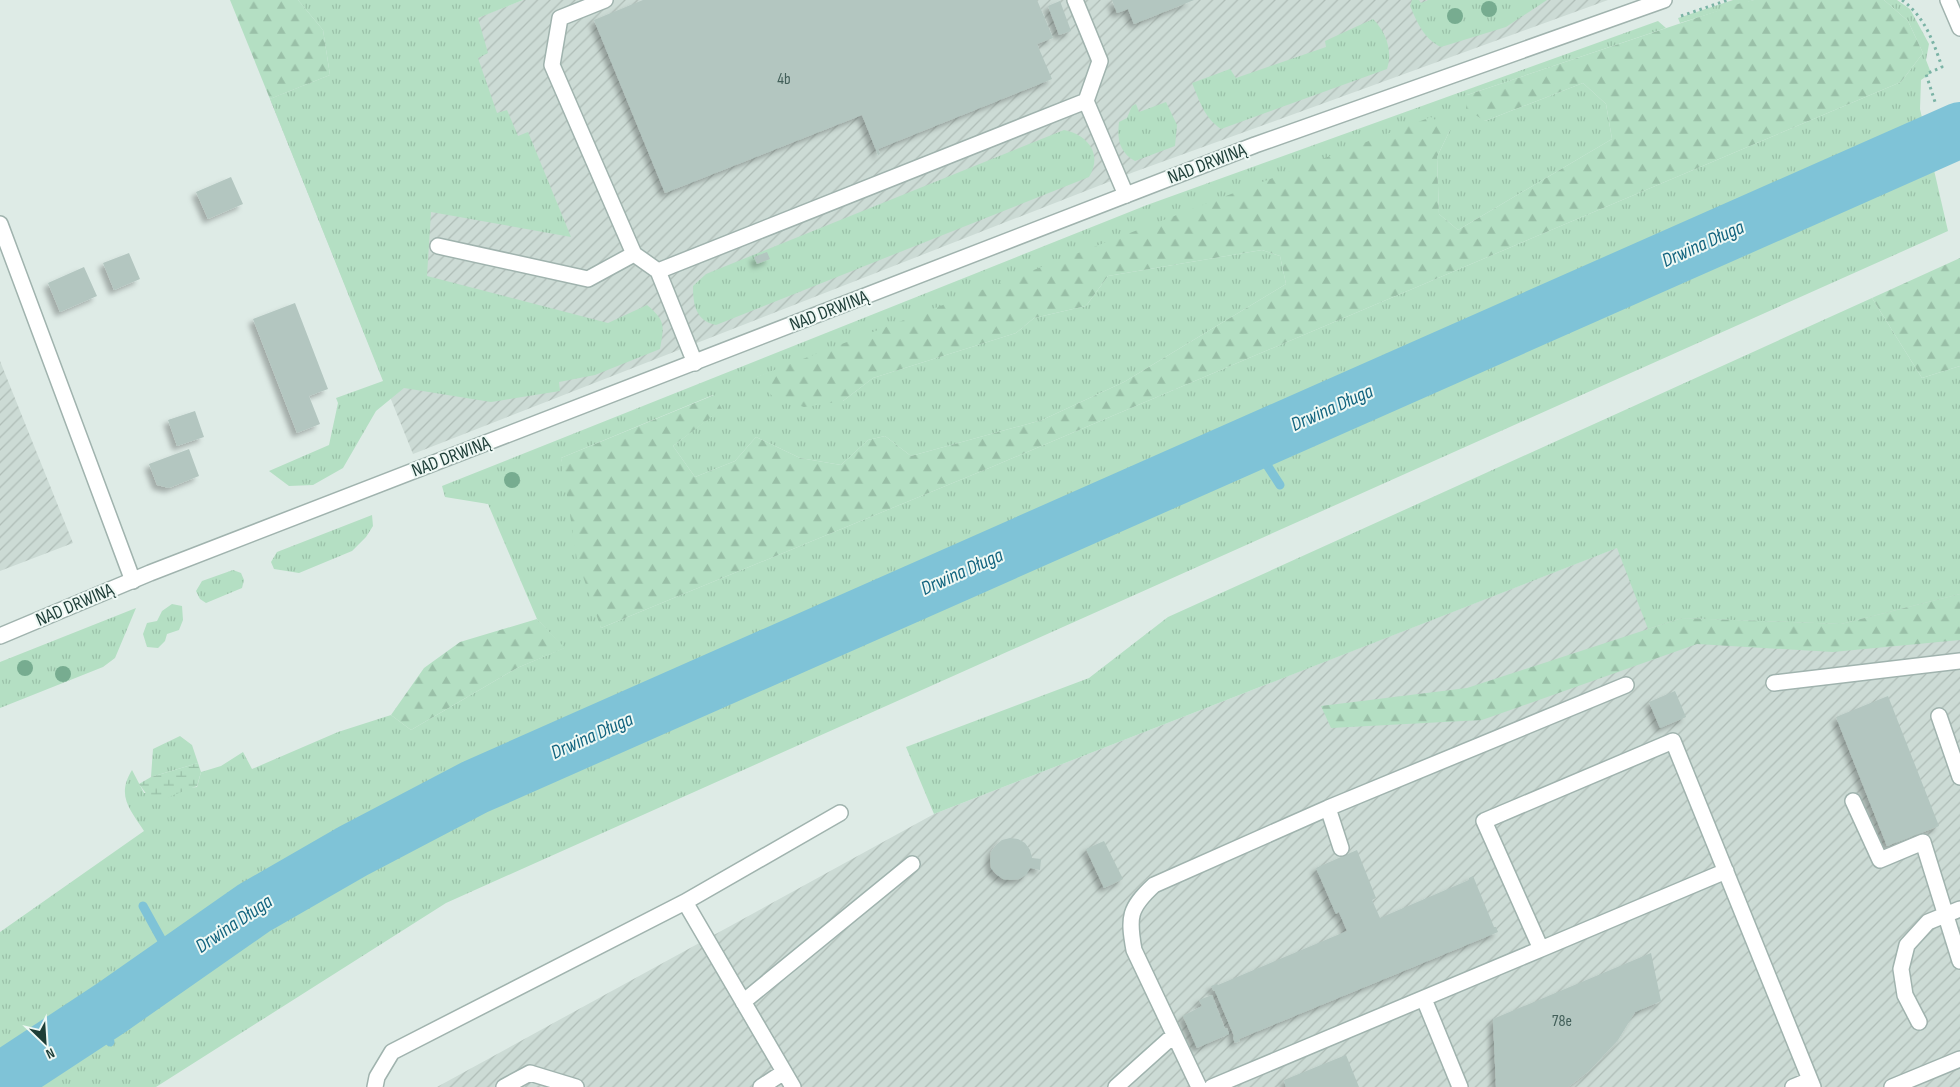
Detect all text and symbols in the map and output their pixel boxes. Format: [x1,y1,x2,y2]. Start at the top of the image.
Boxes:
house number: 4b [777,70,791,89]
street label: NAD DRWINĄ [1164,138,1250,189]
water label: Drwina Długa [1658,215,1748,273]
street label: NAD DRWINĄ [786,285,872,336]
water label: Drwina Długa [1287,379,1377,437]
street label: NAD DRWINĄ [408,431,494,482]
water label: Drwina Długa [917,543,1007,601]
street label: NAD DRWINĄ [33,578,118,632]
water label: Drwina Długa [547,707,637,765]
water label: Drwina Długa [191,890,277,958]
house number: 78e [1552,1012,1572,1031]
north arrow [20,1017,70,1067]
text: N [43,1044,57,1063]

